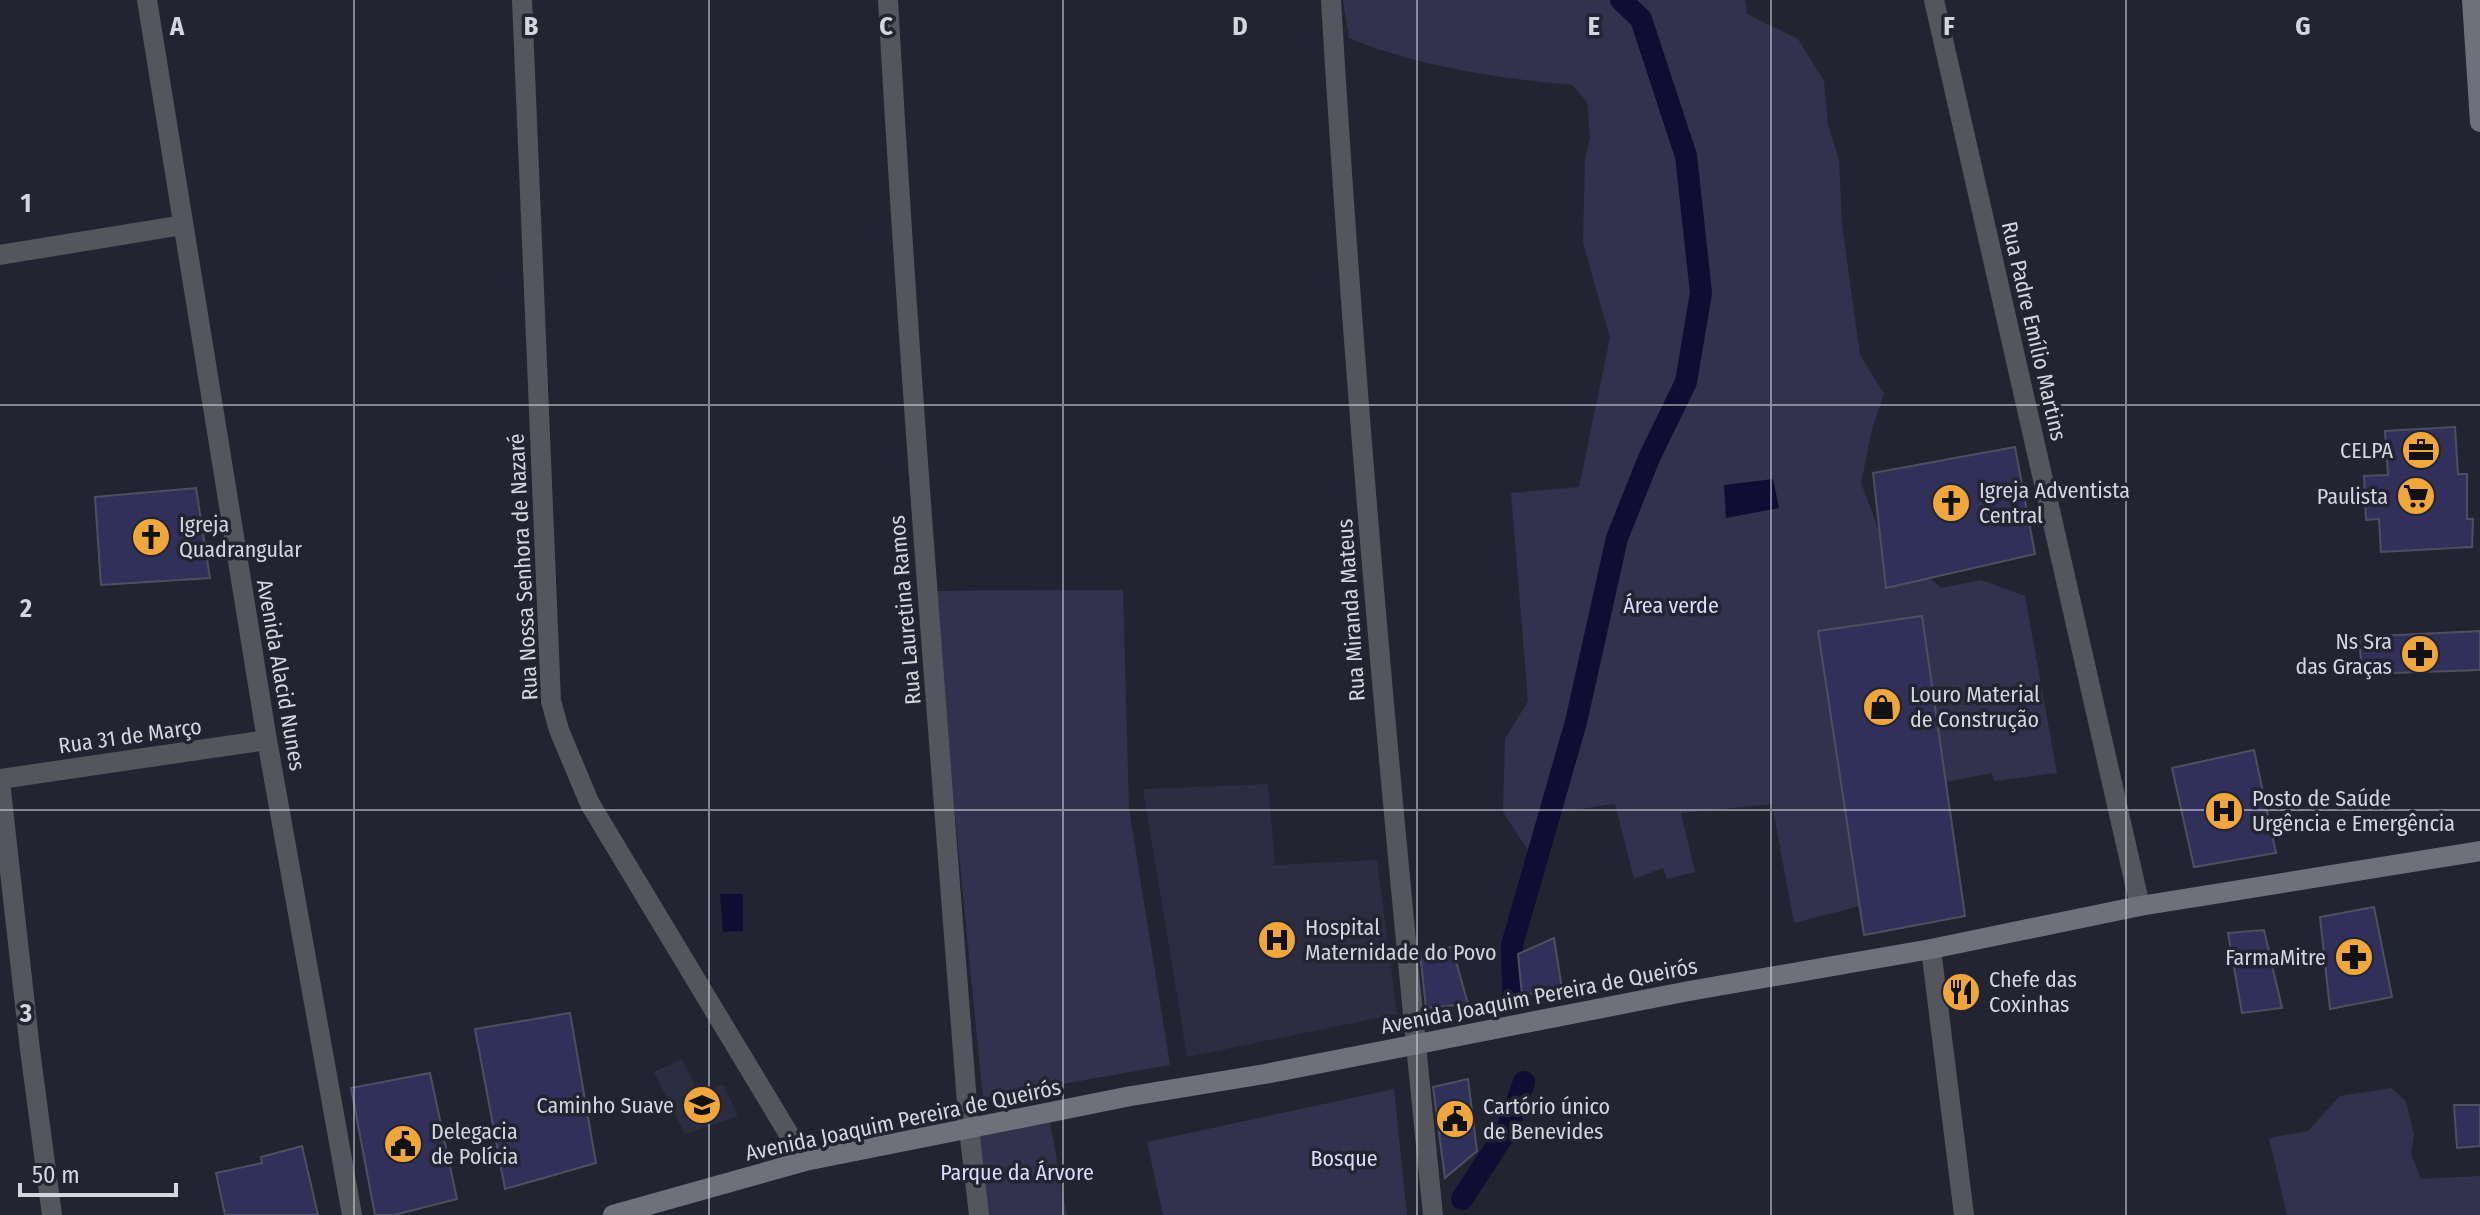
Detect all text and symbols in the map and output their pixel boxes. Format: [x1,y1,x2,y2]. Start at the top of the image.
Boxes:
text: A [169,11,185,42]
text: B [524,11,539,42]
text: C [879,11,893,42]
text: D [1232,11,1248,42]
text: E [1588,11,1600,42]
text: F [1943,11,1955,42]
text: G [2295,11,2311,42]
text: 1 [21,188,32,219]
street label: Rua Padre Emílio Martins [1996,219,2072,443]
office icon: CELPA [2400,429,2442,471]
street label: Rua Nossa Senhora de Nazaré [503,433,543,701]
place label: CELPA [2340,437,2393,464]
supermarket icon: Paulista [2395,475,2437,517]
place label: Igreja Adventista Central [1979,477,2130,529]
church icon: Igreja Adventista Central [1930,482,1972,524]
place label: Paulista [2317,483,2388,510]
place label: Igreja Quadrangular [179,511,302,563]
street label: Rua Lauretina Ramos [883,514,927,706]
church icon: Igreja Quadrangular [130,516,172,558]
street label: Rua Miranda Mateus [1331,518,1371,702]
street label: Avenida Alacid Nunes [251,577,311,773]
park label: Área verde [1623,592,1719,619]
text: 2 [19,593,32,624]
place label: Ns Sra das Graças [2295,628,2392,680]
pharmacy icon: Ns Sra das Graças [2399,633,2441,675]
place label: Louro Material de Construção [1910,681,2040,733]
shop icon: Louro Material de Construção [1861,686,1903,728]
street label: Rua 31 de Março [57,713,203,759]
place label: Posto de Saúde Urgência e Emergência [2252,785,2455,837]
hospital icon: Posto de Saúde Urgência e Emergência [2203,790,2245,832]
place label: Hospital Maternidade do Povo [1305,914,1497,966]
hospital icon: Hospital Maternidade do Povo [1256,919,1298,961]
pharmacy icon: FarmaMitre [2333,936,2375,978]
place label: FarmaMitre [2225,944,2326,971]
street label: Avenida Joaquim Pereira de Queirós [1378,952,1700,1040]
place label: Chefe das Coxinhas [1989,966,2077,1018]
restaurant icon: Chefe das Coxinhas [1940,971,1982,1013]
text: 3 [19,998,32,1029]
street label: Avenida Joaquim Pereira de Queirós [743,1073,1063,1167]
school or university icon: Caminho Suave [681,1084,723,1126]
place label: Caminho Suave [536,1092,674,1119]
place label: Cartório único de Benevides [1483,1093,1610,1145]
public building icon: Cartório único de Benevides [1434,1098,1476,1140]
place label: Delegacia de Polícia [431,1118,518,1170]
public building icon: Delegacia de Polícia [382,1123,424,1165]
park label: Bosque [1310,1145,1378,1172]
scale bar [20,1147,176,1197]
park label: Parque da Árvore [940,1159,1094,1186]
text: 50 m [32,1161,80,1189]

